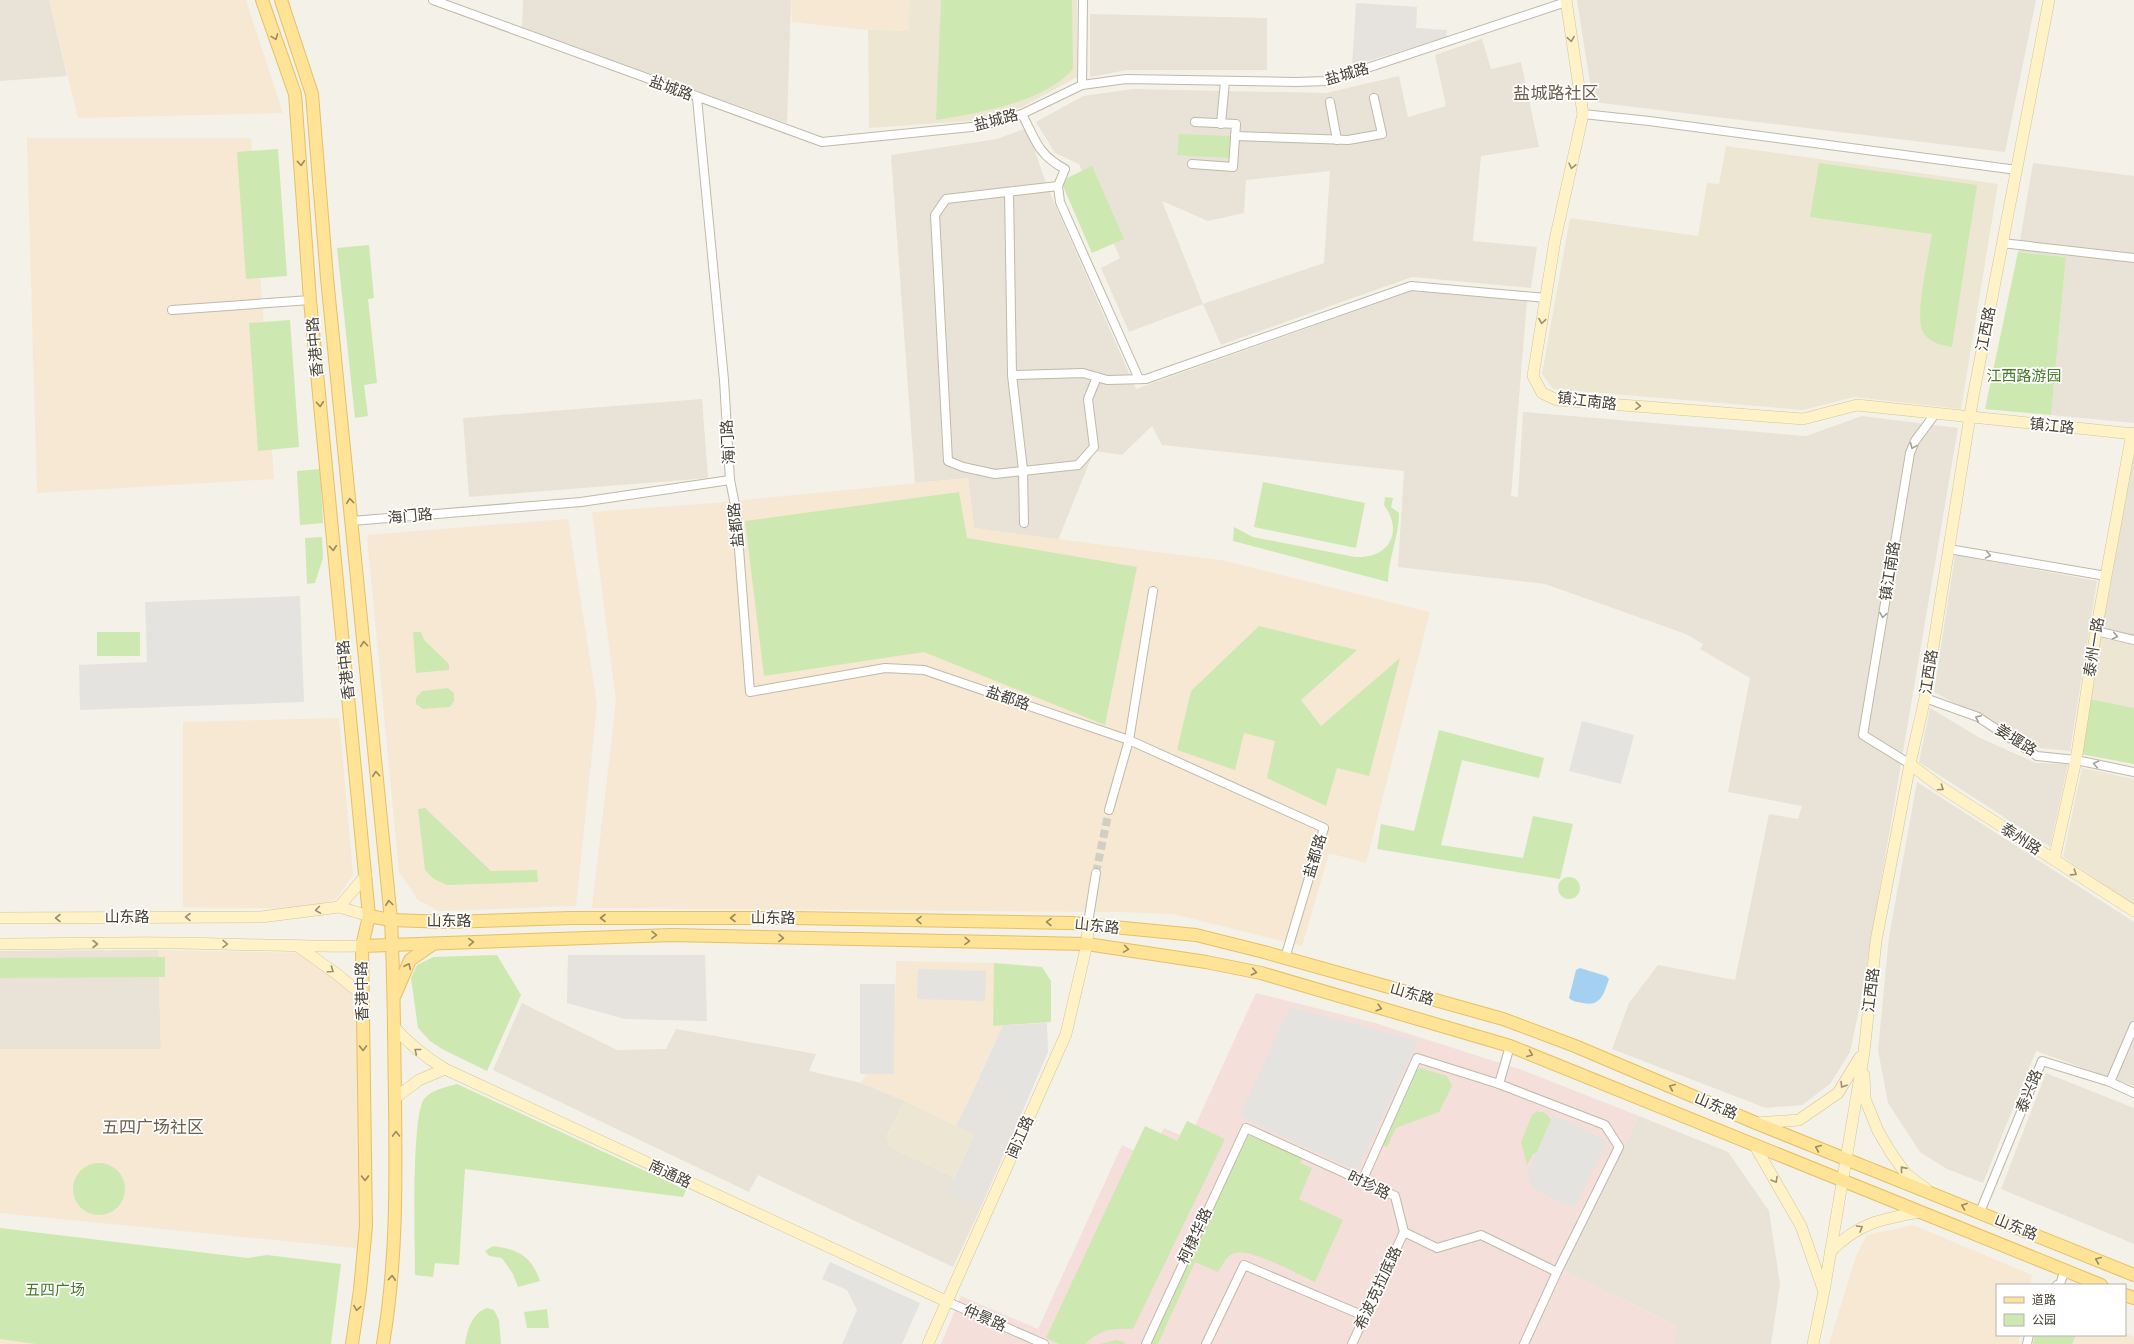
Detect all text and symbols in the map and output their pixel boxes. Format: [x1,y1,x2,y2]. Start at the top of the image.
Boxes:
one-way arrow [270,33,278,40]
one-way arrow [1567,35,1575,42]
street label: 盐城路 [1323,59,1371,89]
street label: 盐城路 [647,72,695,104]
district label: 盐城路社区 [1514,83,1599,103]
street label: 盐城路 [972,105,1020,135]
one-way arrow [296,160,305,166]
one-way arrow [1568,163,1576,169]
street label: 江西路 [1973,305,1999,353]
street label: 香港中路 [303,316,327,378]
one-way arrow [1538,318,1547,325]
park label: 江西路游园 [1986,367,2062,385]
street label: 镇江南路 [1556,388,1618,414]
one-way arrow [315,401,324,407]
one-way arrow [1635,402,1641,411]
street label: 镇江路 [2029,415,2075,437]
street label: 海门路 [718,419,738,465]
one-way arrow [1910,442,1918,450]
one-way arrow [346,498,355,504]
street label: 盐都路 [725,502,747,548]
street label: 海门路 [387,505,433,527]
street label: 镇江南路 [1876,540,1904,602]
one-way arrow [329,545,338,551]
one-way arrow [1984,551,1991,559]
one-way arrow [1879,612,1888,618]
street label: 泰州一路 [2080,616,2108,678]
one-way arrow [2112,631,2118,639]
street label: 香港中路 [334,639,358,701]
one-way arrow [359,641,368,647]
street label: 江西路 [1917,648,1941,696]
street label: 盐都路 [984,682,1032,714]
one-way arrow [1975,715,1982,723]
street label: 姜堰路 [1992,720,2040,760]
one-way arrow [2093,761,2099,769]
one-way arrow [371,771,380,777]
one-way arrow [1937,783,1944,790]
street label: 泰州路 [1997,819,2045,859]
street label: 盐都路 [1300,832,1330,880]
one-way arrow [2070,868,2077,875]
one-way arrow [385,900,394,906]
one-way arrow [315,905,321,914]
street label: 山东路 [104,908,150,926]
street label: 山东路 [750,909,796,927]
street label: 山东路 [426,912,472,930]
one-way arrow [185,913,191,921]
one-way arrow [55,914,61,922]
one-way arrow [600,914,606,922]
one-way arrow [730,914,736,922]
street label: 山东路 [1074,915,1120,937]
one-way arrow [916,916,922,924]
one-way arrow [1046,918,1052,926]
one-way arrow [651,931,657,939]
one-way arrow [778,933,784,942]
one-way arrow [964,937,970,945]
one-way arrow [468,938,474,946]
one-way arrow [92,940,98,948]
one-way arrow [222,940,228,948]
one-way arrow [1123,944,1129,953]
street label: 香港中路 [352,961,372,1021]
one-way arrow [403,963,411,971]
one-way arrow [326,965,333,972]
one-way arrow [1251,967,1257,975]
street label: 江西路 [1859,967,1883,1013]
street label: 山东路 [1388,979,1436,1009]
one-way arrow [1375,1003,1382,1012]
one-way arrow [359,1045,367,1051]
one-way arrow [415,1049,422,1056]
one-way arrow [1525,1049,1533,1057]
street label: 泰兴路 [2012,1067,2046,1115]
one-way arrow [1840,1081,1848,1088]
one-way arrow [1668,1084,1676,1092]
street label: 山东路 [1692,1089,1740,1123]
street label: 闽江路 [1003,1113,1037,1161]
district label: 五四广场社区 [102,1117,204,1137]
one-way arrow [391,1131,400,1137]
one-way arrow [1814,1144,1821,1152]
street label: 南通路 [646,1156,694,1192]
street label: 时珍路 [1345,1167,1393,1203]
one-way arrow [1901,1167,1908,1174]
one-way arrow [361,1175,369,1181]
one-way arrow [1770,1176,1777,1183]
one-way arrow [1961,1203,1968,1211]
street label: 柯棣华路 [1174,1205,1216,1267]
street label: 山东路 [1992,1210,2040,1244]
one-way arrow [1856,1225,1863,1232]
street label: 希波克拉底路 [1351,1243,1405,1333]
one-way arrow [2094,1257,2101,1265]
one-way arrow [388,1275,397,1281]
park label: 五四广场 [25,1281,85,1299]
legend [1996,1284,2126,1336]
text: 道路 [2032,1293,2056,1307]
street label: 仲景路 [961,1301,1009,1335]
one-way arrow [353,1305,362,1311]
text: 公园 [2032,1313,2056,1327]

